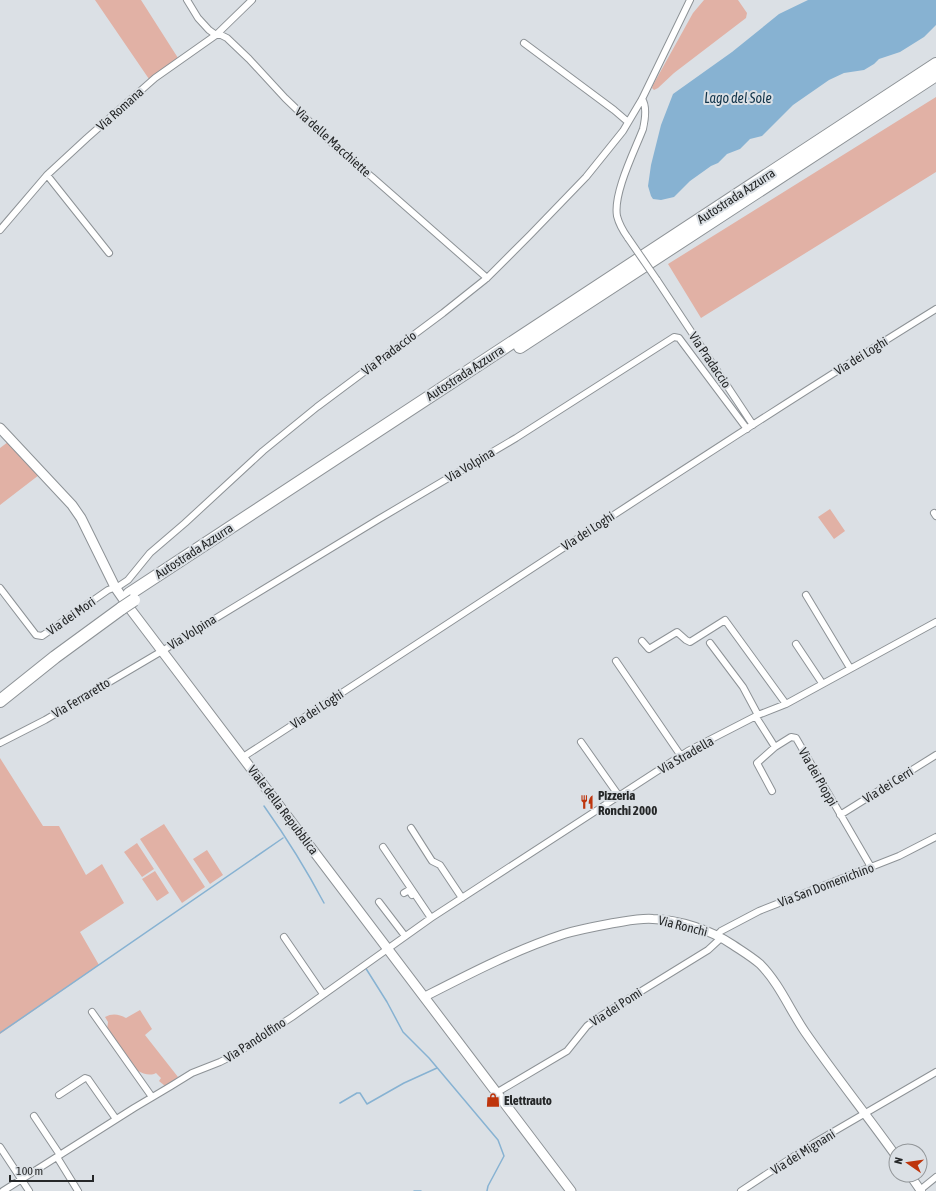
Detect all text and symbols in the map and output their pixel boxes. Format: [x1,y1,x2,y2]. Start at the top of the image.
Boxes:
street label: Via Romana [94,84,146,134]
water label: Lago del Sole [704,90,772,106]
street label: Via delle Macchiette [292,104,374,180]
street label: Autostrada Azzurra [694,165,778,227]
street label: Via Pradaccio [359,328,419,378]
street label: Via Pradaccio [686,329,734,391]
street label: Via dei Loghi [832,334,890,378]
street label: Autostrada Azzurra [423,342,507,404]
street label: Via Volpina [443,445,497,485]
street label: Via dei Loghi [559,508,617,554]
street label: Autostrada Azzurra [152,520,236,582]
street label: Via dei Mori [44,594,98,638]
street label: Via Volpina [165,611,219,653]
street label: Via Ferraretto [49,675,113,721]
street label: Via dei Loghi [288,686,346,732]
street label: Via Stradella [656,733,716,777]
street label: Via dei Pioppi [795,745,841,809]
street label: Viale della Repubblica [245,763,321,857]
street label: Via dei Cerri [860,764,916,806]
place label: Pizzeria Ronchi 2000 [598,788,657,818]
restaurant icon: Pizzeria Ronchi 2000 [579,794,595,810]
street label: Via San Domenichino [776,860,876,910]
street label: Via Ronchi [657,913,709,939]
street label: Via dei Pomi [587,985,645,1029]
street label: Via Pandolfino [221,1015,289,1065]
shop icon: Elettrauto [485,1092,501,1108]
place label: Elettrauto [504,1093,552,1108]
street label: Via dei Mignani [768,1126,838,1178]
north arrow [888,1143,928,1183]
text: N [892,1156,905,1165]
scale bar [10,1157,93,1183]
text: 100 m [16,1164,43,1178]

